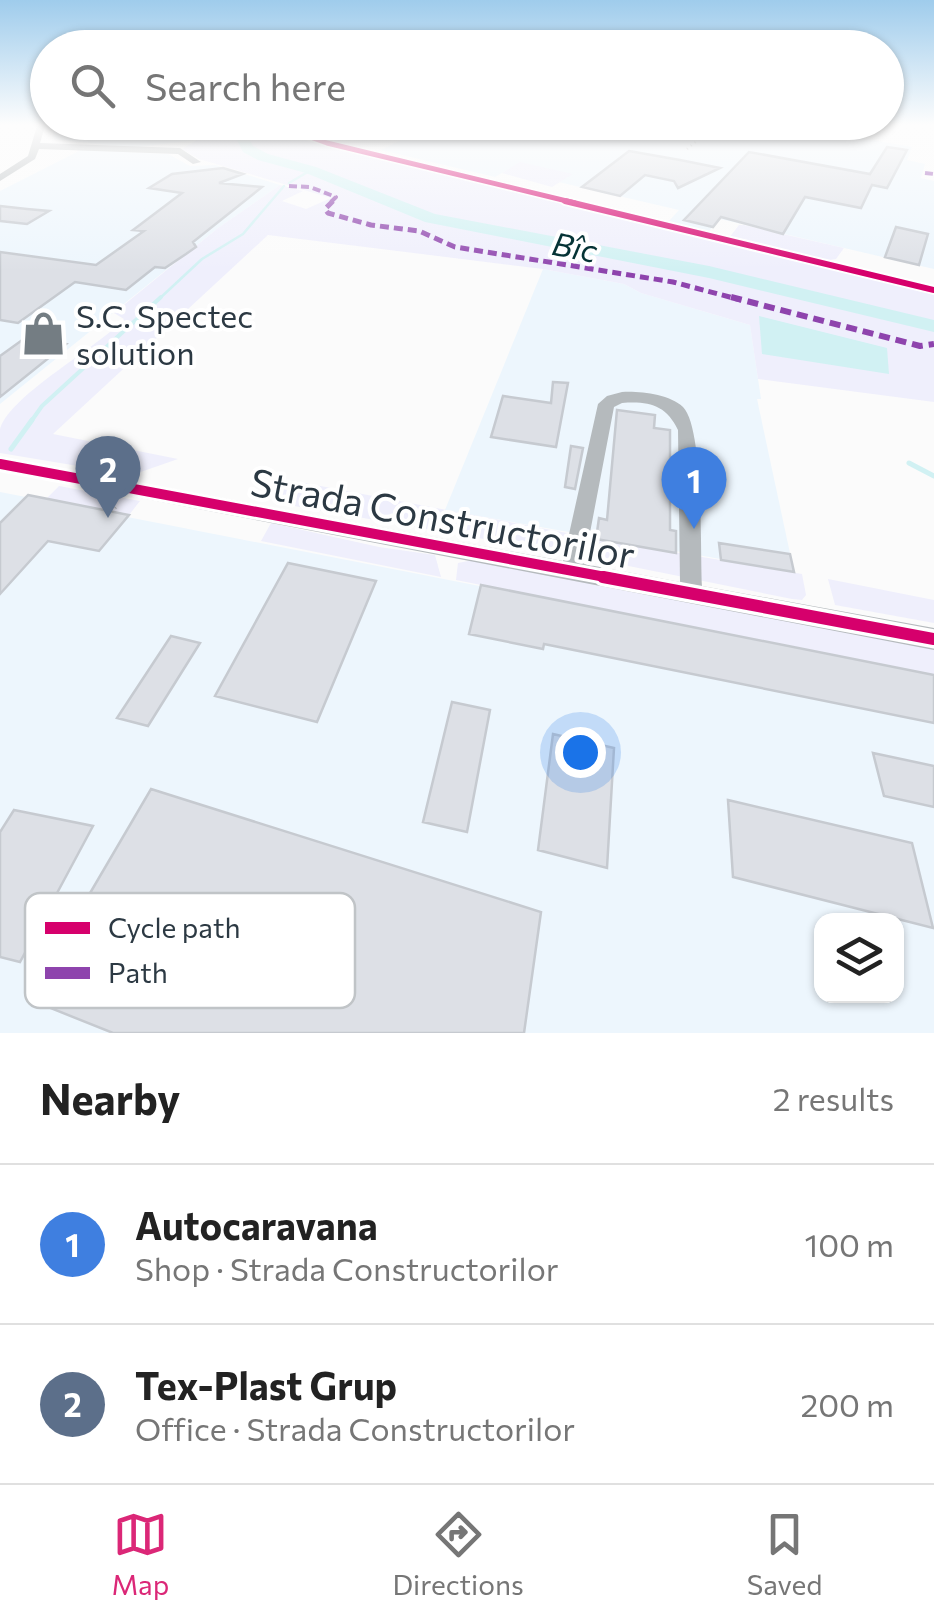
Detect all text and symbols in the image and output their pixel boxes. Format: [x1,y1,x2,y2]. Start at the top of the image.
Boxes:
search box [30,30,904,140]
icon: search [65,58,120,113]
text: Search here [145,62,346,109]
water label: Bîc [549,222,601,270]
place label: S.C. Spectec solution [76,295,253,372]
shop icon: S.C. Spectec solution [19,309,67,357]
pin: 2 [76,436,140,518]
pin: 1 [662,446,726,529]
street label: Strada Constructorilor [247,457,639,577]
your location [555,727,606,778]
legend [25,893,355,1008]
text: Cycle path [108,910,240,944]
map controls [814,913,904,1003]
button: layers [814,913,904,1003]
text: Path [108,955,168,989]
text: Nearby [40,1072,180,1124]
text: 2 results [773,1078,894,1118]
text: Autocaravana [135,1201,378,1248]
text: 1 [65,1224,80,1264]
text: 100 m [805,1224,894,1264]
text: Shop · Strada Constructorilor [135,1248,559,1288]
text: Tex-Plast Grup [135,1361,397,1408]
text: 2 [63,1384,82,1424]
text: 200 m [801,1384,894,1424]
text: Office · Strada Constructorilor [135,1408,575,1448]
tab: Map [112,1507,169,1601]
tab: Directions [392,1507,524,1601]
tab: Saved [747,1507,822,1601]

